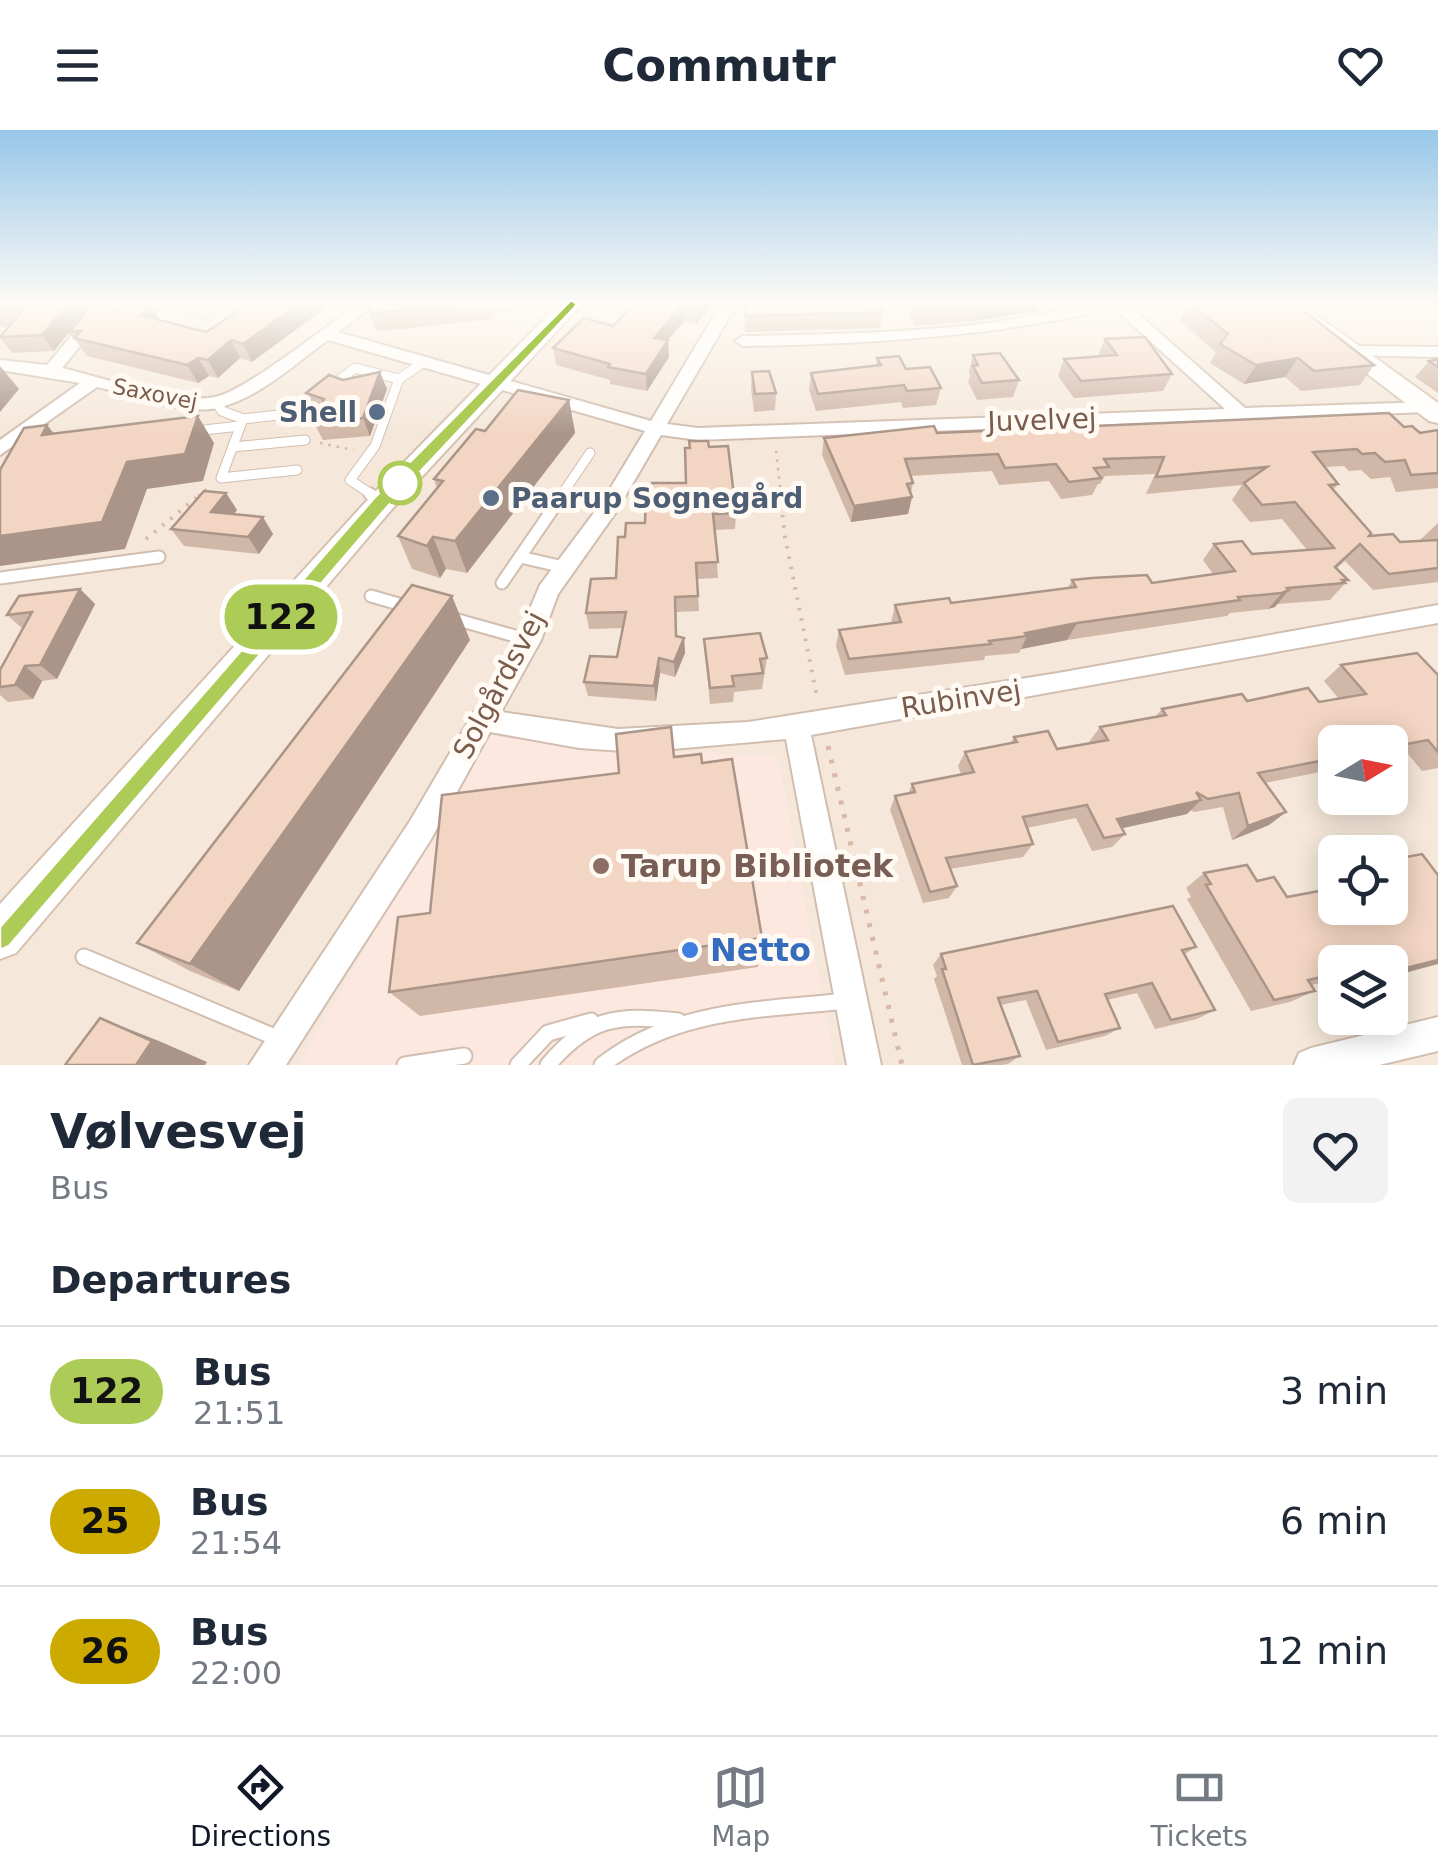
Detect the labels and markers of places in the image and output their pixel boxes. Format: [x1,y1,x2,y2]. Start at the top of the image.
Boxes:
place label: Shell [279,396,357,429]
marker: Shell [366,401,388,423]
unlabelled marker [379,462,421,504]
place label: Paarup Sognegård [511,482,803,515]
marker: Paarup Sognegård [480,487,502,509]
place label: Tarup Bibliotek [621,847,894,885]
marker: Tarup Bibliotek [590,855,612,877]
place label: Netto [710,931,811,969]
marker: Netto [679,939,701,961]

